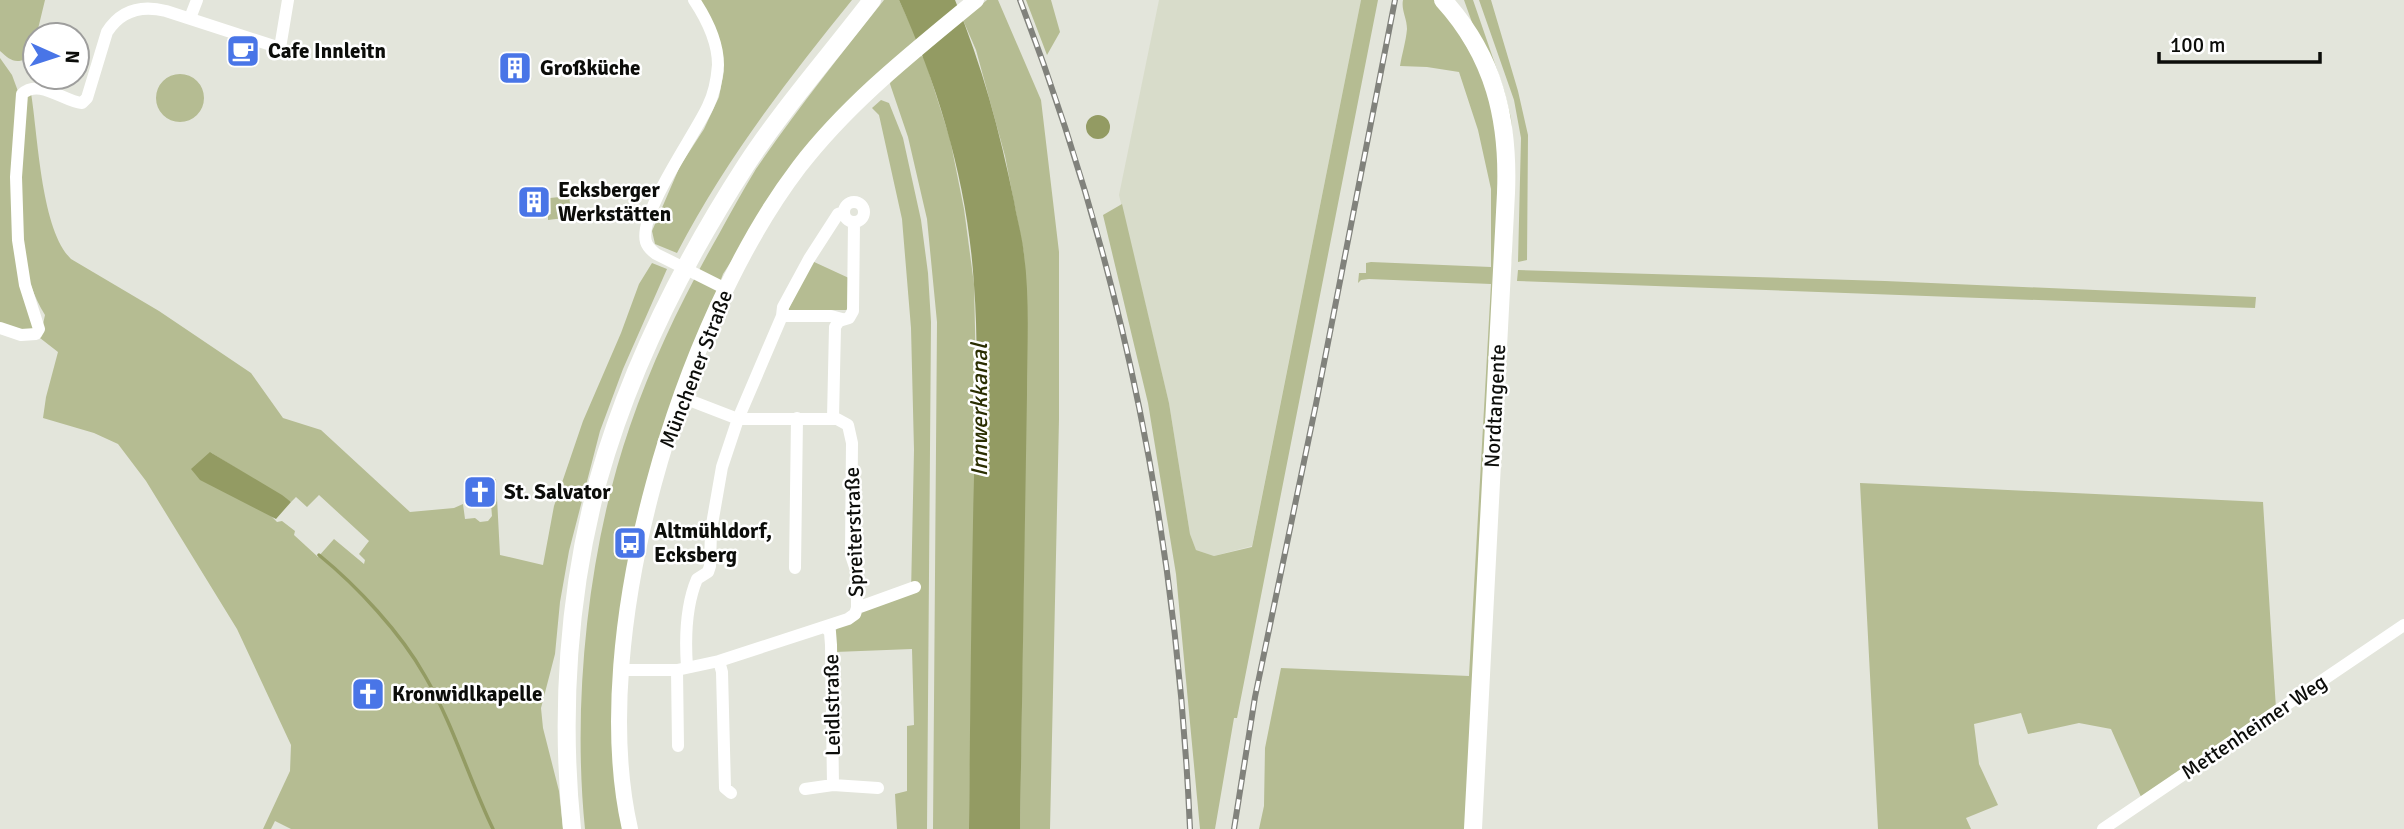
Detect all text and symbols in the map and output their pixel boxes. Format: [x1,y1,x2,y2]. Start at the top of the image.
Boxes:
north arrow [21,21,91,91]
scale bar [2159,21,2320,65]
cafe icon: Cafe Innleitn [224,32,262,70]
text: 100 m [2170,32,2225,58]
place label: Cafe Innleitn [268,38,386,64]
building icon: Großküche [496,49,534,87]
text: N [60,50,84,64]
place label: Großküche [540,55,640,81]
place label: Ecksberger Werkstätten [558,177,671,227]
building icon: Ecksberger Werkstätten [515,183,553,221]
street label: Münchener Straße [654,286,738,452]
water label: Innwerkkanal [965,341,994,477]
street label: Nordtangente [1479,343,1511,469]
street label: Spreiterstraße [839,467,869,597]
church icon: St. Salvator [461,473,499,511]
place label: St. Salvator [504,479,611,505]
place label: Altmühldorf, Ecksberg [654,518,772,568]
bus stop icon: Altmühldorf, Ecksberg [611,524,649,562]
street label: Leidlstraße [818,654,846,756]
street label: Mettenheimer Weg [2176,669,2332,785]
church icon: Kronwidlkapelle [349,675,387,713]
place label: Kronwidlkapelle [392,681,542,707]

